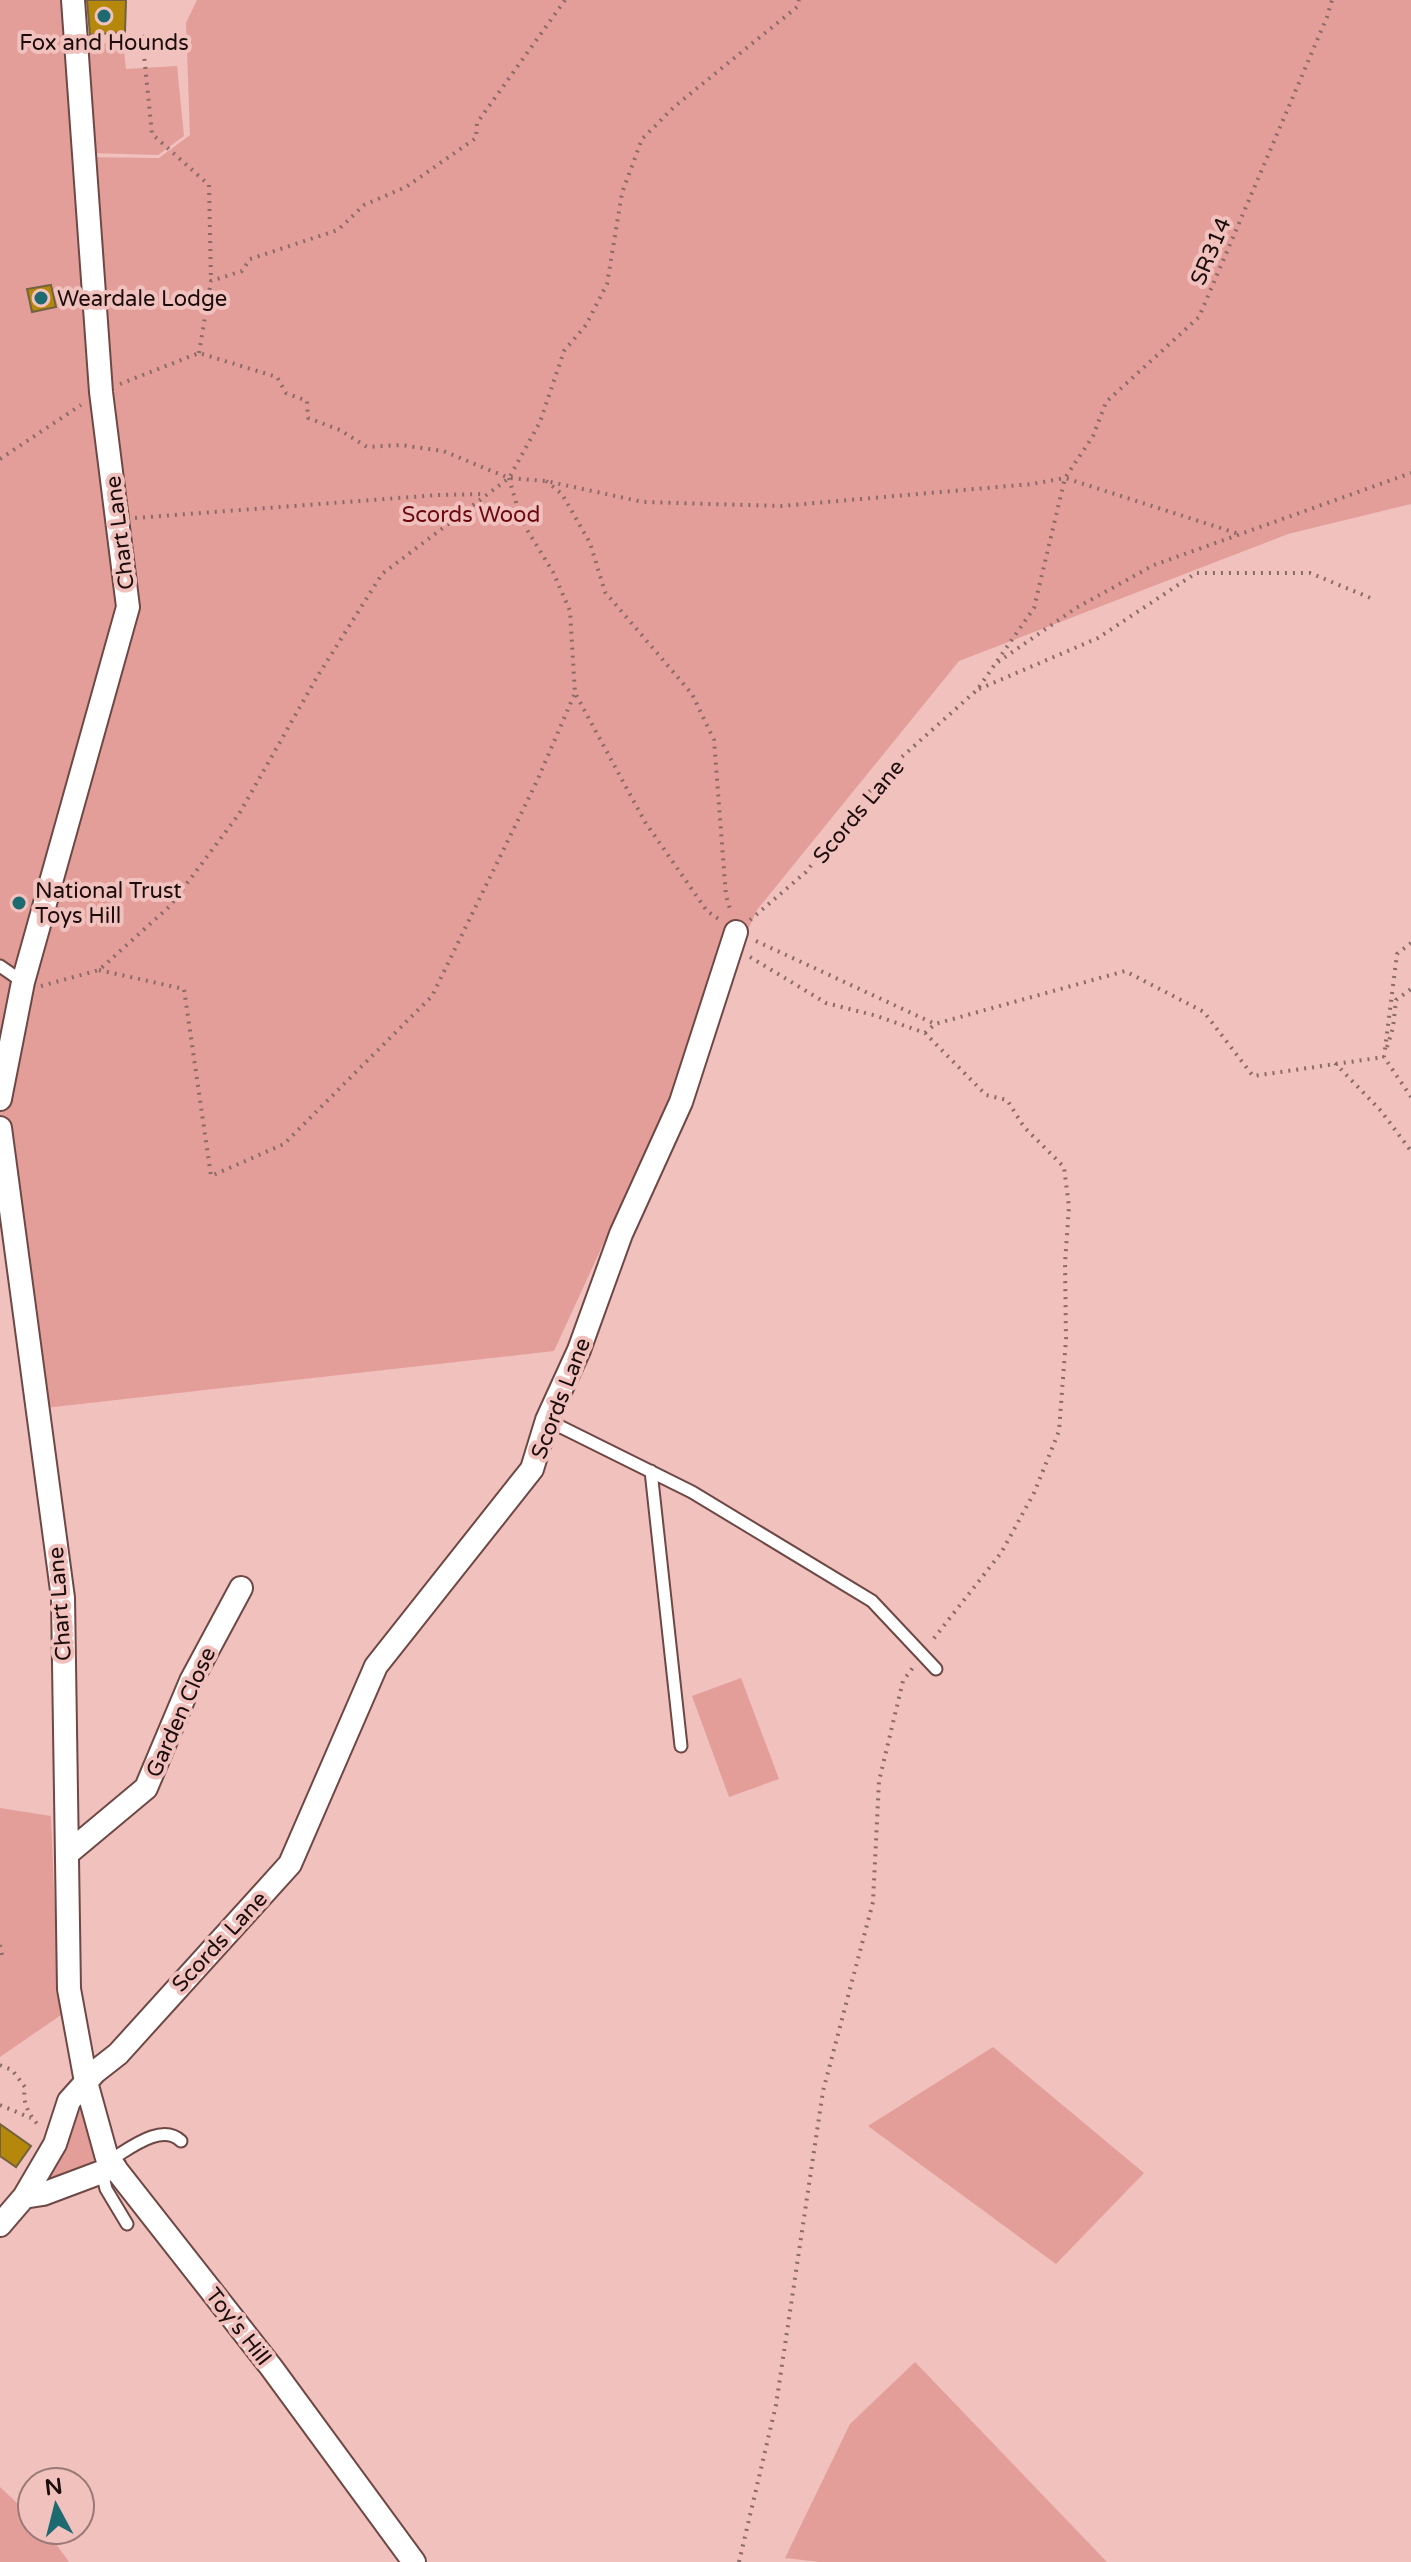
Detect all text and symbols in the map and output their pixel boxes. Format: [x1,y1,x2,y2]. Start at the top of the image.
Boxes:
marker: Fox and Hounds [95,7,113,25]
place label: Fox and Hounds [19,30,189,56]
street label: SR314 [1185,214,1237,289]
place label: Weardale Lodge [57,286,227,312]
marker: Weardale Lodge [32,289,50,307]
street label: Chart Lane [100,474,140,591]
park label: Scords Wood [402,502,540,528]
street label: Scords Lane [808,754,910,869]
place label: National Trust Toys Hill [35,878,182,929]
marker: National Trust Toys Hill [10,894,28,912]
street label: Scords Lane [526,1334,596,1463]
street label: Chart Lane [43,1546,77,1662]
street label: Garden Close [141,1643,221,1782]
street label: Scords Lane [167,1886,273,1997]
street label: Toy's Hill [200,2283,276,2370]
north arrow [16,2466,96,2546]
text: N [43,2473,64,2501]

